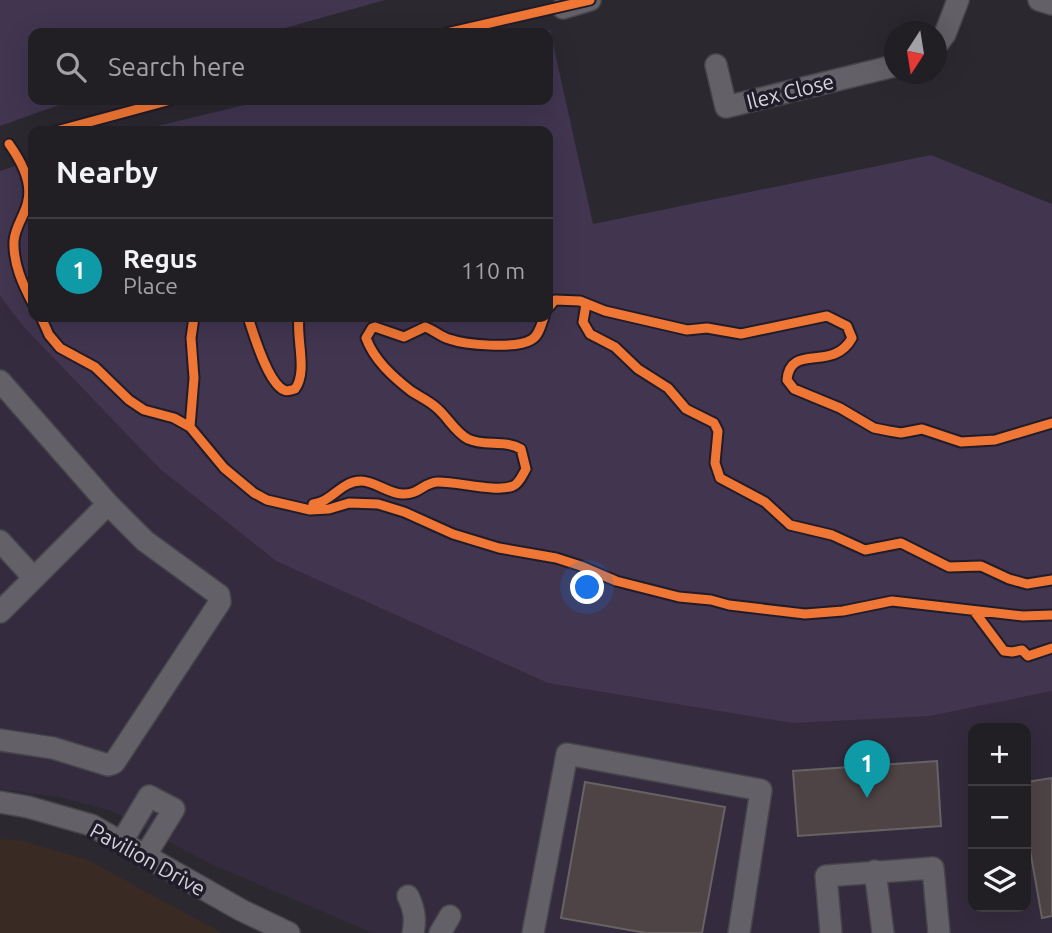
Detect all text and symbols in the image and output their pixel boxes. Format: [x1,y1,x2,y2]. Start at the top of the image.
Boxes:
north arrow [884,21,947,84]
search box [28,28,553,105]
icon: search [52,48,90,86]
text: Search here [108,52,245,81]
street label: Ilex Close [744,69,836,113]
text: Nearby [56,155,158,189]
text: Regus [123,244,197,273]
text: 1 [73,258,85,283]
text: 110 m [461,258,525,283]
text: Place [123,273,178,298]
your location [570,570,604,604]
map controls [968,723,1031,912]
button: + [968,723,1031,786]
pin: 1 [844,740,890,798]
button: − [968,786,1031,849]
street label: Pavilion Drive [86,818,210,900]
button: layers [968,849,1031,912]

